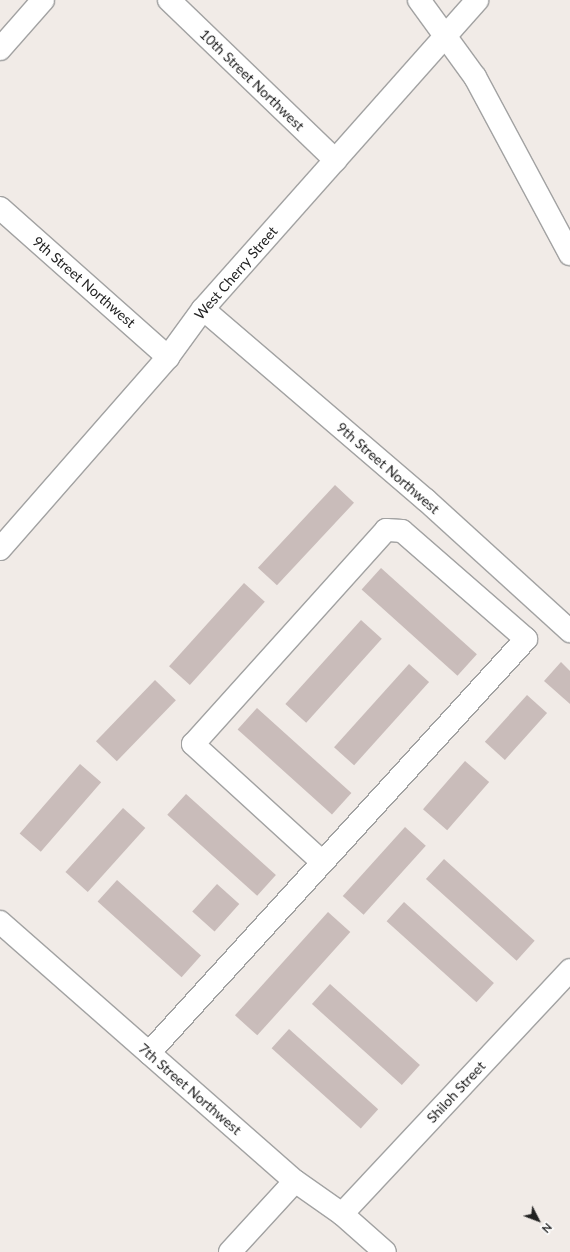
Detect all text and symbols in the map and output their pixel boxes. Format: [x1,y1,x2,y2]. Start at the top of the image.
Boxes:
street label: 10th Street Northwest [196,26,308,134]
street label: West Cherry Street [191,223,281,323]
street label: 9th Street Northwest [29,233,139,331]
street label: 9th Street Northwest [333,419,443,517]
street label: 7th Street Northwest [135,1040,245,1138]
street label: Shiloh Street [423,1058,489,1126]
north arrow [518,1200,558,1240]
text: N [540,1221,555,1236]

